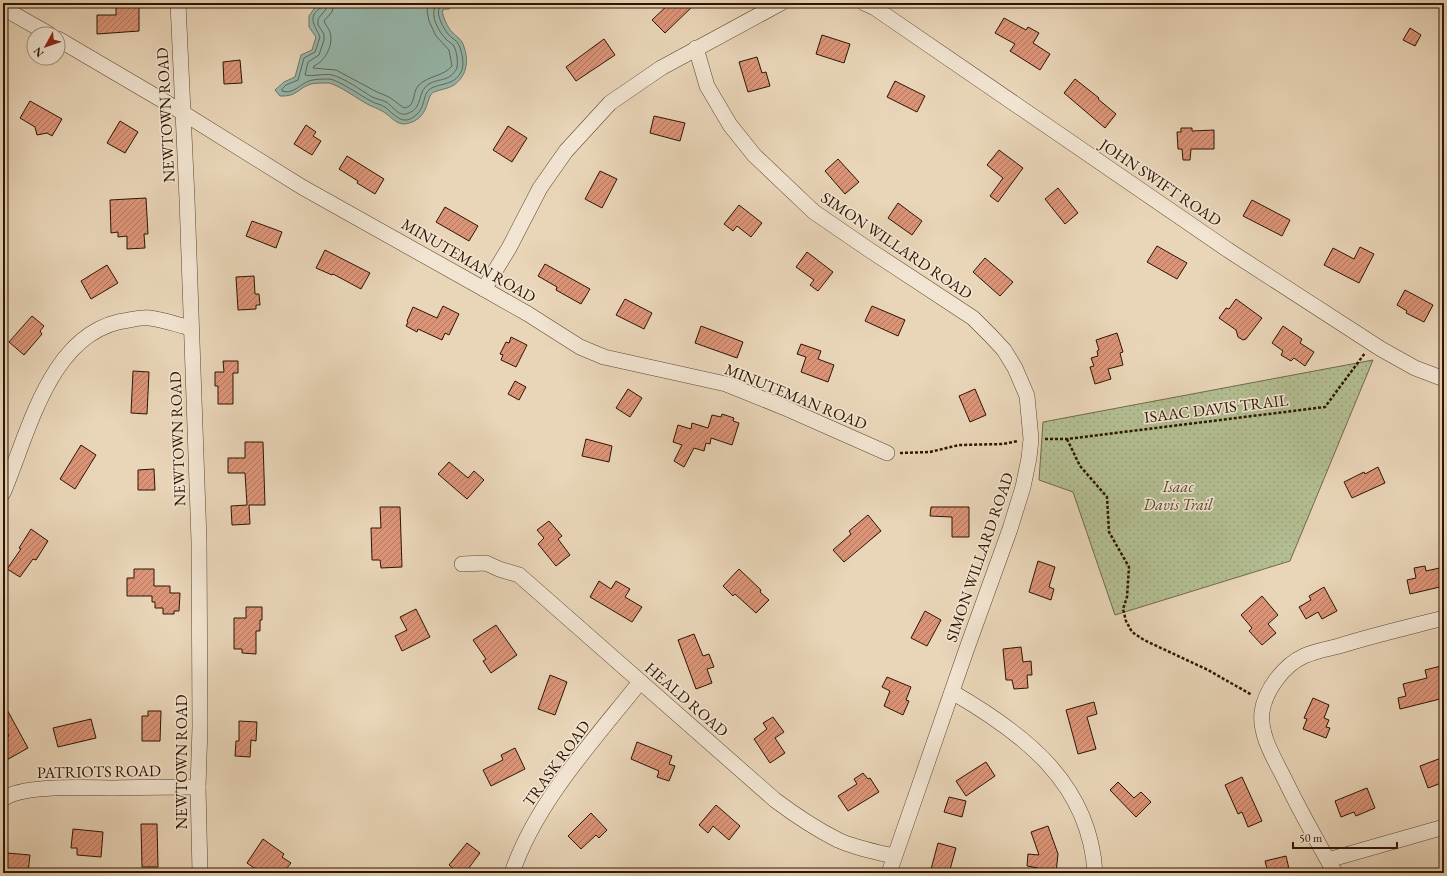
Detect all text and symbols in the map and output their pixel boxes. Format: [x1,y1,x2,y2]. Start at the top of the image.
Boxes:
north arrow [26,26,66,66]
text: N [30,44,47,60]
street label: NEWTOWN ROAD [151,47,180,183]
street label: JOHN SWIFT ROAD [1094,133,1226,231]
street label: SIMON WILLARD ROAD [817,187,976,304]
street label: MINUTEMAN ROAD [398,213,540,307]
street label: MINUTEMAN ROAD [722,358,870,435]
street label: NEWTOWN ROAD [165,371,190,507]
street label: ISAAC DAVIS TRAIL [1143,389,1290,428]
street label: SIMON WILLARD ROAD [941,470,1018,645]
park label: Isaac Davis Trail [1142,476,1213,515]
street label: HEALD ROAD [641,657,733,741]
street label: NEWTOWN ROAD [171,694,192,830]
street label: TRASK ROAD [518,716,595,811]
street label: PATRIOTS ROAD [37,760,161,783]
scale bar [1293,824,1397,850]
text: 50 m [1299,830,1323,846]

